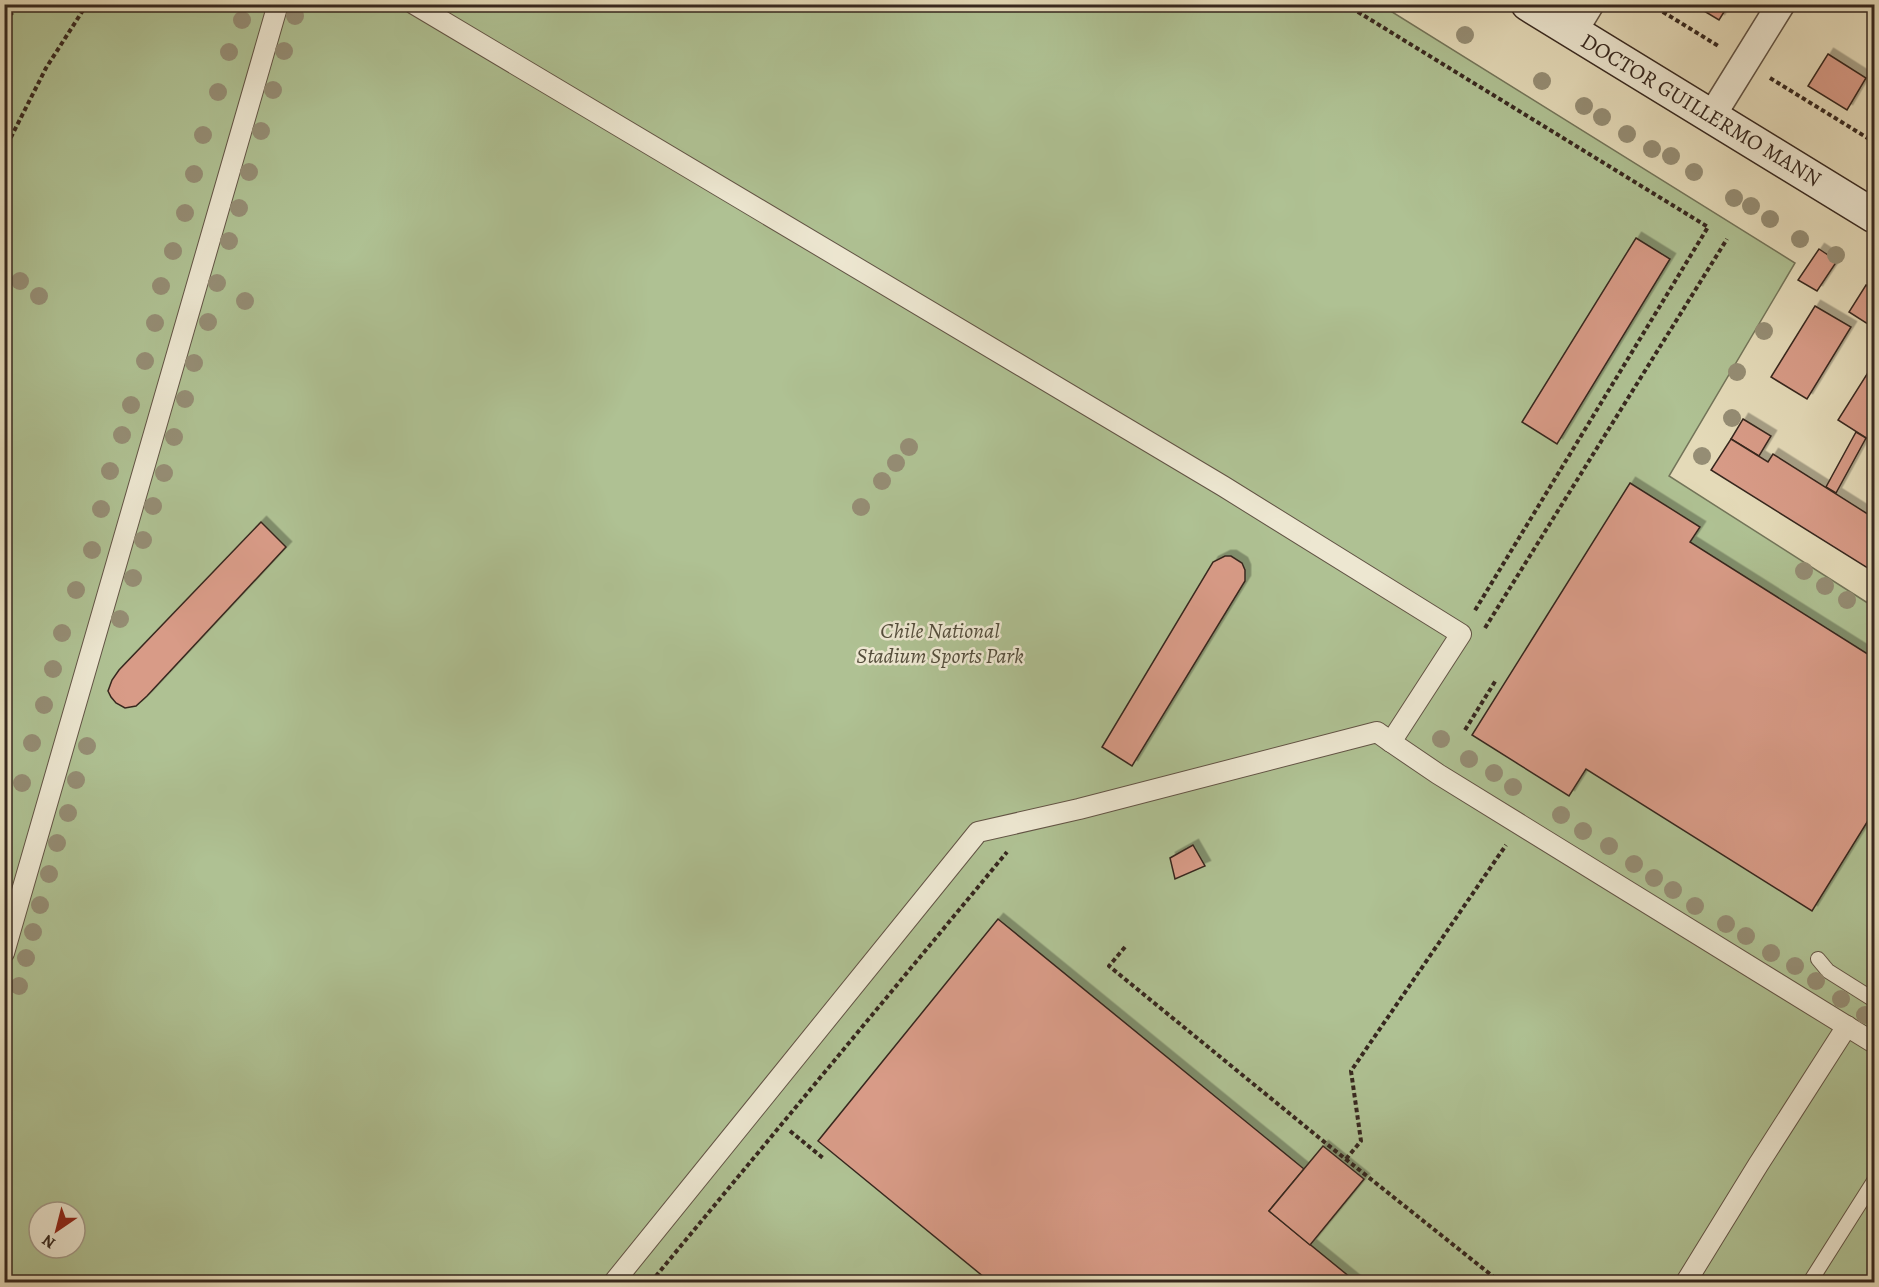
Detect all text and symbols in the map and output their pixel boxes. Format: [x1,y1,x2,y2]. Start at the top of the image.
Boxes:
street label: DOCTOR GUILLERMO MANN [1575,26,1827,194]
park label: Chile National Stadium Sports Park [856,616,1024,671]
north arrow [27,1200,87,1260]
text: N [38,1229,60,1254]

